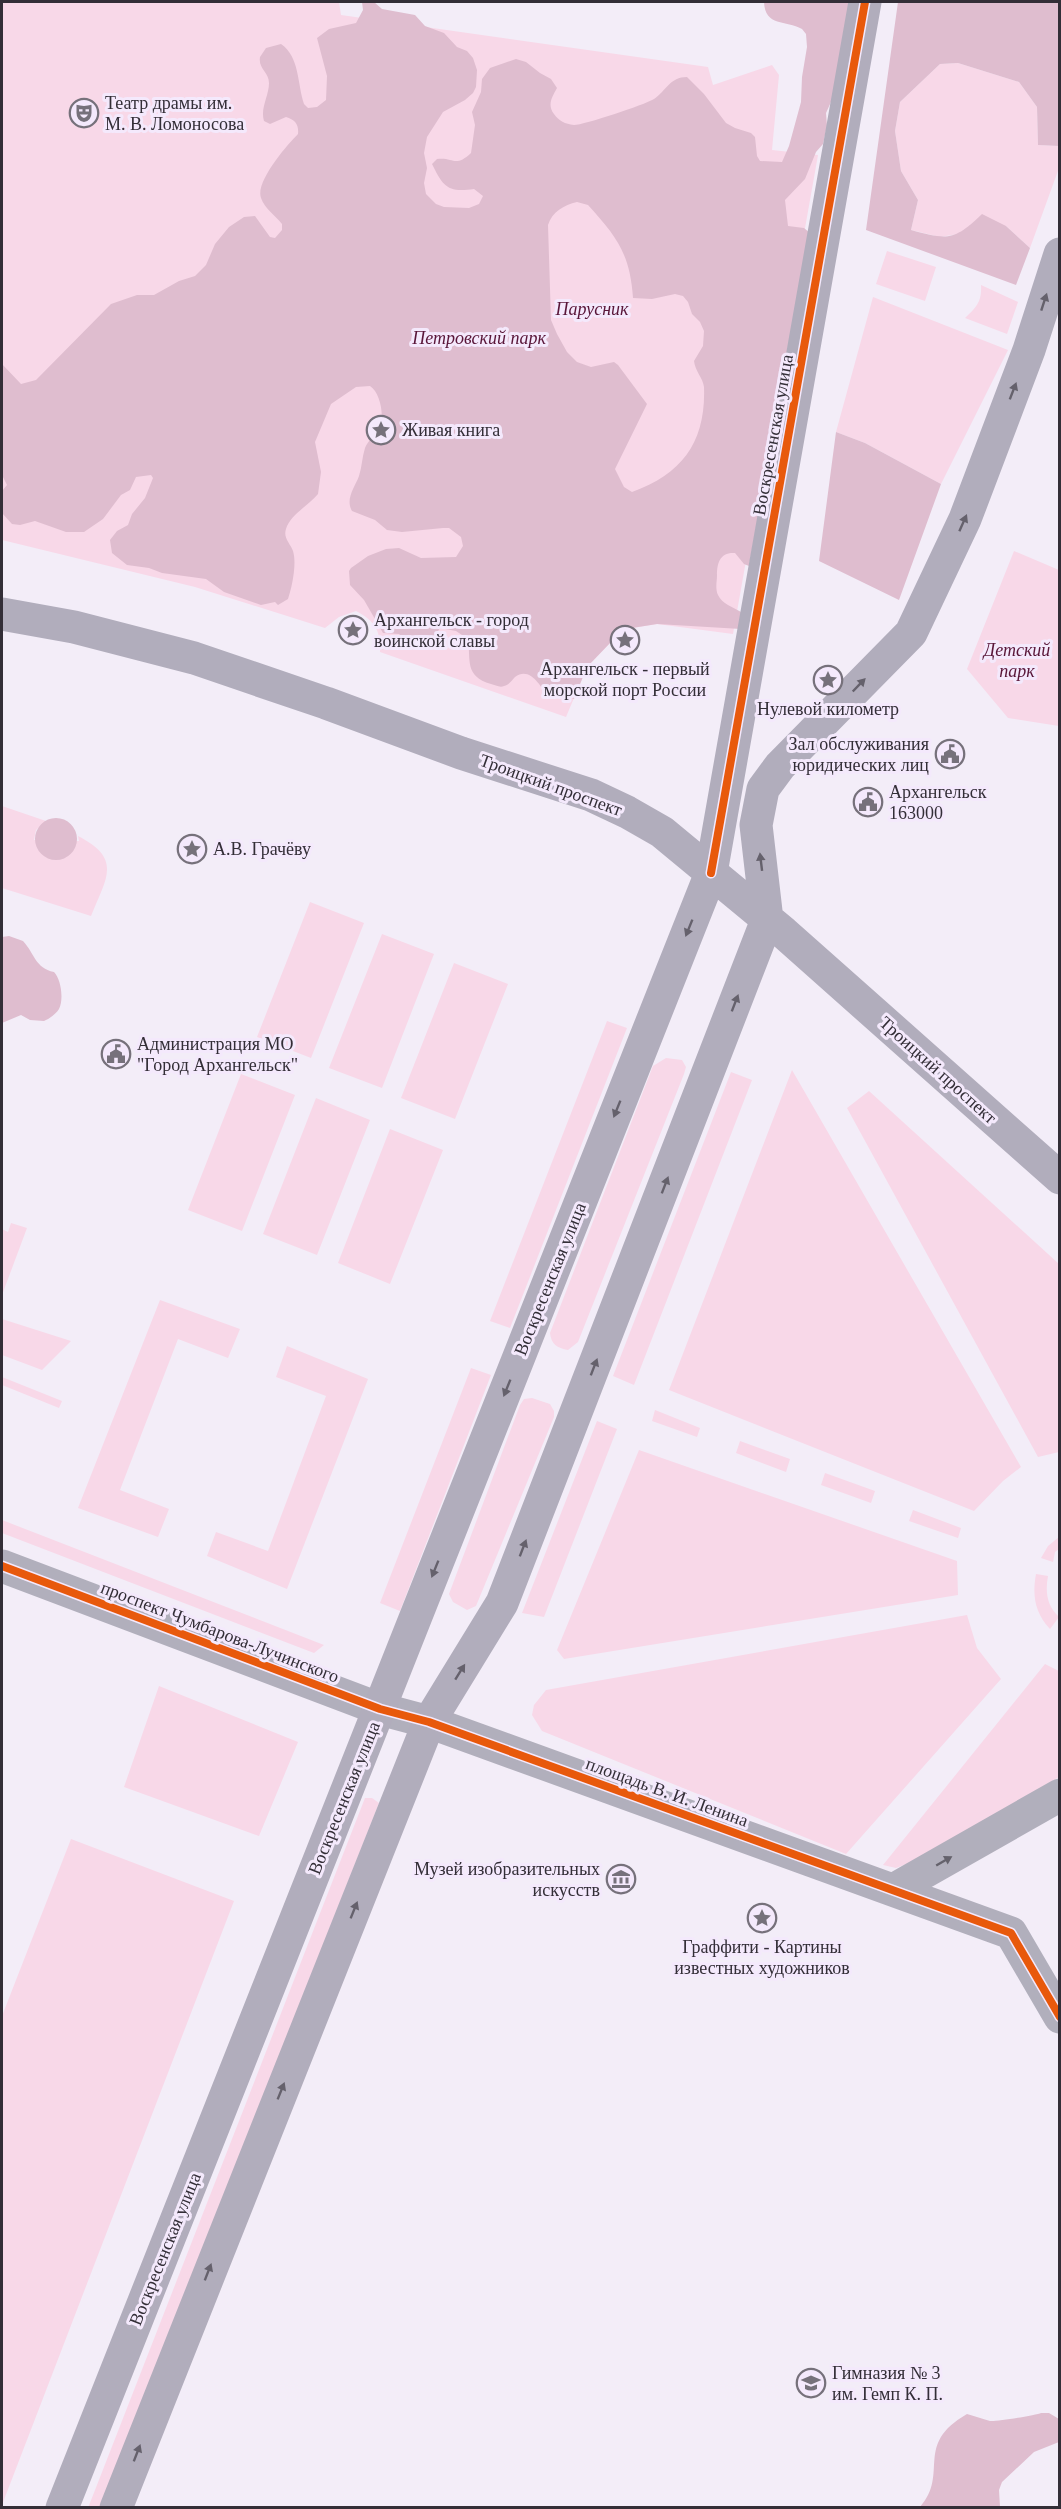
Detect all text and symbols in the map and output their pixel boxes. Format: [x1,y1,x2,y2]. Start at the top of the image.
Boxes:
place label: Театр драмы им. М. В. Ломоносова [105,93,244,134]
theatre icon: Театр драмы им. М. В. Ломоносова [68,97,100,129]
one-way arrow [1040,293,1049,311]
park label: Парусник [554,299,629,319]
park label: Петровский парк [411,328,546,348]
street label: Воскресенская улица [749,353,797,517]
one-way arrow [1009,381,1019,399]
place icon: Живая книга [365,414,397,446]
place label: Живая книга [402,420,500,440]
one-way arrow [959,514,968,532]
place label: Архангельск - город воинской славы [374,610,529,651]
place icon: Архангельск - город воинской славы [337,614,369,646]
place icon: Архангельск - первый морской порт России [609,624,641,656]
park label: Детский парк [982,640,1050,681]
place label: Архангельск - первый морской порт России [540,659,710,700]
place icon: Нулевой километр [812,664,844,696]
one-way arrow [852,679,866,693]
place label: Нулевой километр [757,699,899,719]
place label: Зал обслуживания юридических лиц [789,734,929,775]
public building icon: Зал обслуживания юридических лиц [934,738,966,770]
street label: Троицкий проспект [477,750,625,820]
place label: Архангельск 163000 [889,782,987,823]
public building icon: Архангельск 163000 [852,786,884,818]
place icon: А.В. Грачёву [176,833,208,865]
place label: А.В. Грачёву [213,839,311,859]
one-way arrow [756,853,765,872]
one-way arrow [684,919,694,937]
one-way arrow [731,994,740,1012]
street label: Троицкий проспект [876,1012,1001,1128]
place label: Администрация МО "Город Архангельск" [137,1034,298,1075]
public building icon: Администрация МО "Город Архангельск" [100,1038,132,1070]
one-way arrow [612,1100,621,1118]
one-way arrow [660,1175,670,1193]
street label: Воскресенская улица [510,1200,590,1358]
one-way arrow [589,1357,599,1375]
one-way arrow [502,1379,511,1397]
one-way arrow [519,1539,529,1557]
one-way arrow [430,1560,439,1578]
street label: проспект Чумбарова-Лучинского [98,1577,342,1687]
one-way arrow [455,1664,466,1680]
street label: Воскресенская улица [304,1719,384,1877]
street label: площадь В. И. Ленина [583,1753,751,1831]
one-way arrow [936,1856,953,1866]
place label: Музей изобразительных искусств [414,1859,600,1900]
museum icon: Музей изобразительных искусств [605,1863,637,1895]
one-way arrow [349,1900,359,1918]
place icon: Граффити - Картины известных художников [746,1902,778,1934]
place label: Граффити - Картины известных художников [674,1937,850,1978]
one-way arrow [276,2081,286,2099]
street label: Воскресенская улица [125,2170,205,2328]
one-way arrow [203,2262,213,2280]
place label: Гимназия № 3 им. Гемп К. П. [832,2363,943,2404]
school or university icon: Гимназия № 3 им. Гемп К. П. [795,2367,827,2399]
one-way arrow [133,2444,142,2462]

